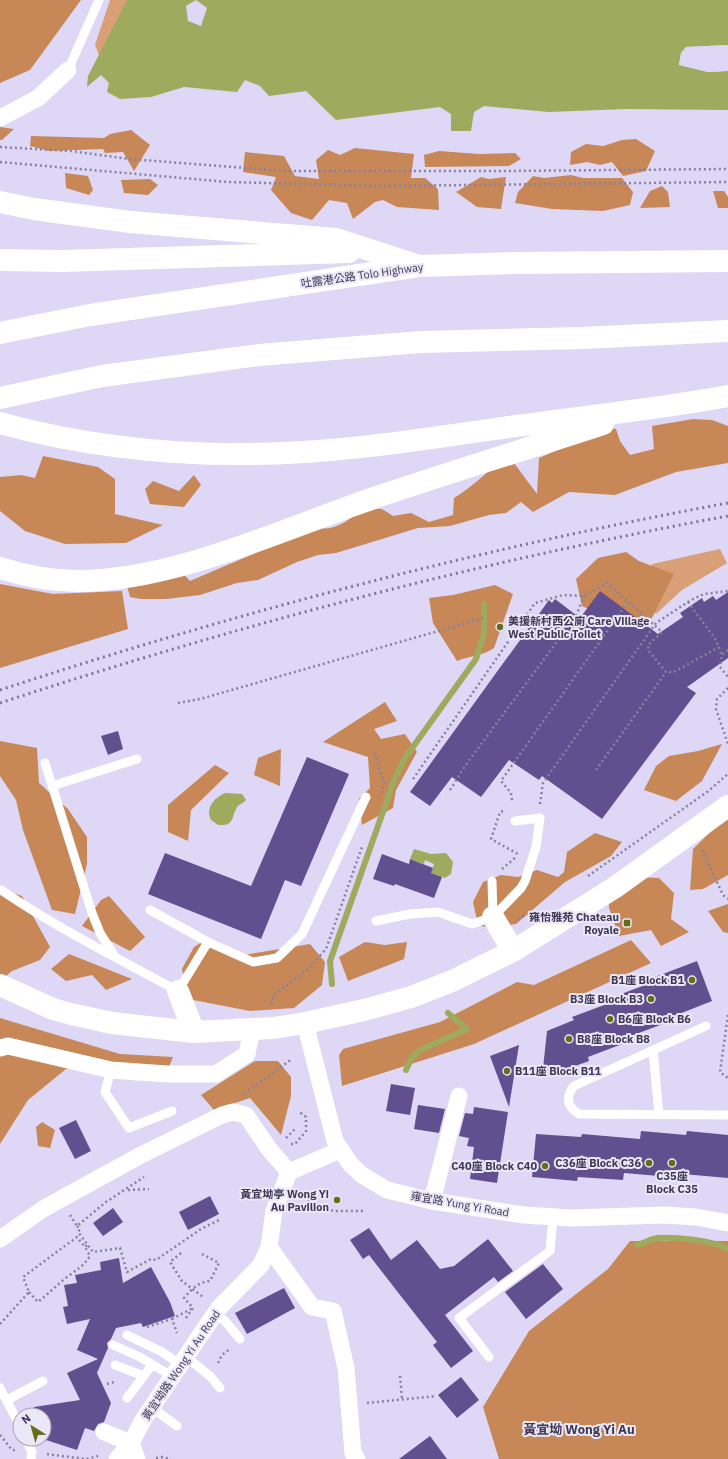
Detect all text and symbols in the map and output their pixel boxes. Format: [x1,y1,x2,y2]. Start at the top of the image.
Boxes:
street label: 吐露港公路 Tolo Highway [300,259,425,291]
place label: 美援新村西公廁 Care Village West Public Toilet [508,614,650,641]
marker: 美援新村西公廁 Care Village West Public Toilet [495,622,505,632]
place label: 雍怡雅苑 Chateau Royale [529,910,619,937]
marker: 雍怡雅苑 Chateau Royale [622,918,632,928]
place label: B1座 Block B1 [611,973,684,987]
marker: B1座 Block B1 [687,975,697,985]
place label: B3座 Block B3 [570,992,643,1006]
marker: B3座 Block B3 [646,994,656,1004]
place label: B6座 Block B6 [618,1012,691,1026]
marker: B6座 Block B6 [605,1014,615,1024]
place label: B8座 Block B8 [577,1032,650,1046]
marker: B8座 Block B8 [564,1034,574,1044]
place label: B11座 Block B11 [515,1064,602,1078]
marker: B11座 Block B11 [502,1066,512,1076]
place label: C36座 Block C36 [555,1156,641,1170]
marker: C36座 Block C36 [644,1158,654,1168]
marker: C35座 Block C35 [667,1158,677,1168]
place label: C40座 Block C40 [451,1159,537,1173]
marker: C40座 Block C40 [540,1161,550,1171]
place label: C35座 Block C35 [646,1169,698,1196]
place label: 黃宜坳亭 Wong Yi Au Pavilion [240,1187,329,1214]
street label: 雍宜路 Yung Yi Road [410,1188,510,1220]
marker: 黃宜坳亭 Wong Yi Au Pavilion [332,1195,342,1205]
street label: 黃宜坳路 Wong Yi Au Road [139,1307,223,1423]
north arrow [12,1407,52,1447]
text: N [19,1411,33,1427]
district label: 黃宜坳 Wong Yi Au [523,1421,635,1438]

